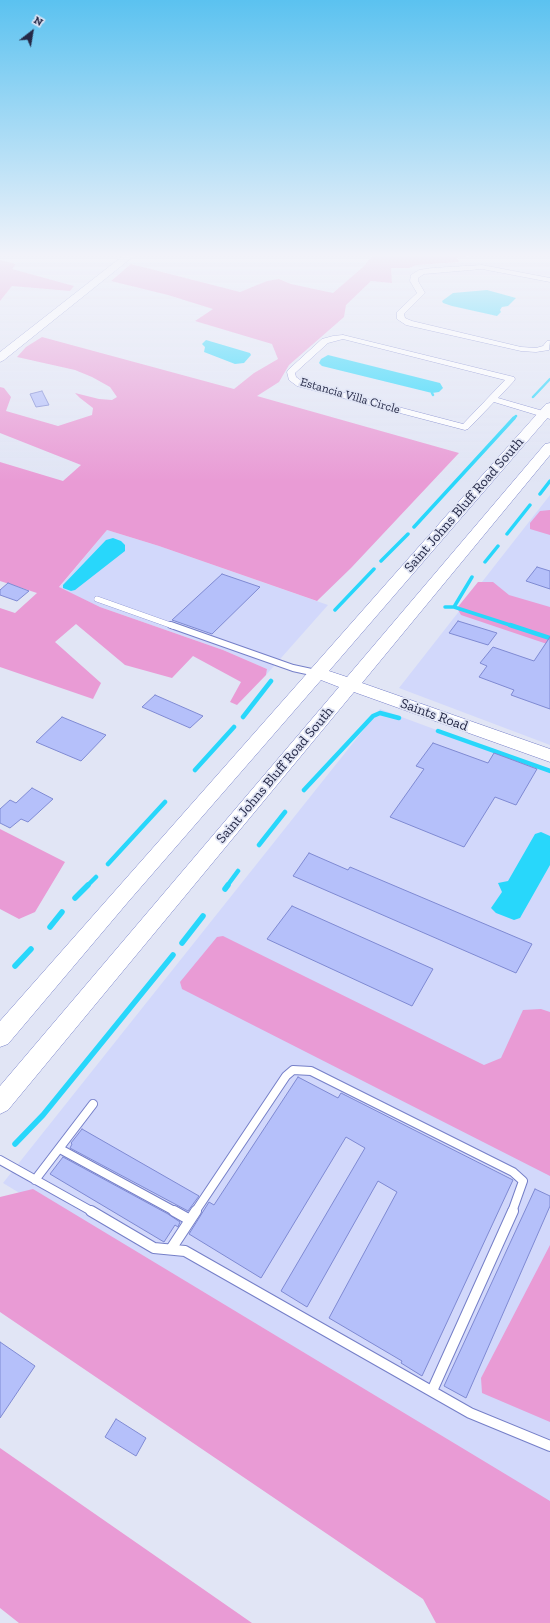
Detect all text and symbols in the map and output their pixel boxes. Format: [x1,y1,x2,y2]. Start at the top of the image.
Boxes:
north arrow [12,12,52,52]
text: N [32,14,45,29]
street label: Estancia Villa Circle [298,375,402,417]
street label: Saint Johns Bluff Road South [401,434,527,576]
street label: Saints Road [398,695,470,735]
street label: Saint Johns Bluff Road South [213,703,337,847]

